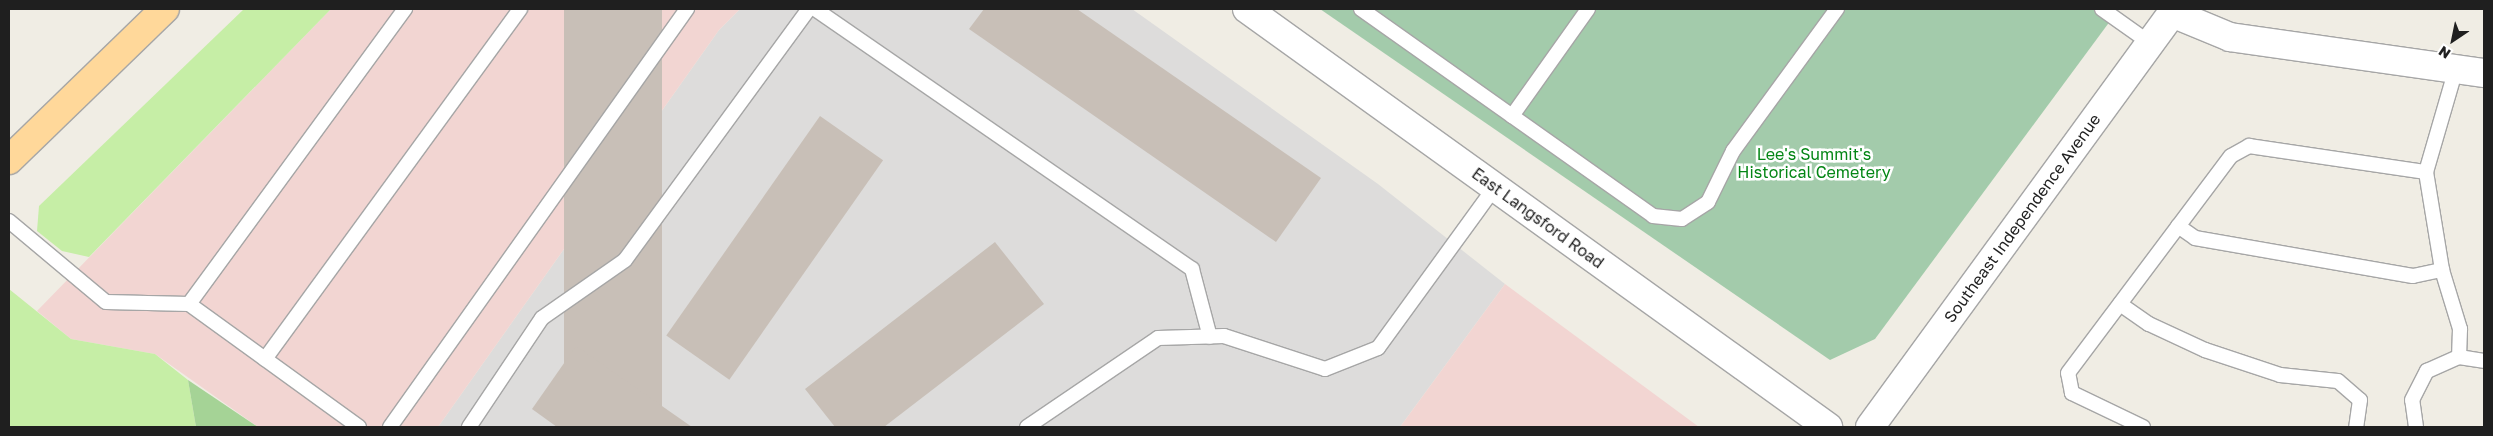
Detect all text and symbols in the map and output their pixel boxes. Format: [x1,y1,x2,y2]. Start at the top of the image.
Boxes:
north arrow [2428,15,2478,65]
text: N [2435,43,2454,63]
street label: Southeast Independence Avenue [1940,110,2104,326]
park label: Lee's Summit's Historical Cemetery [1737,144,1891,182]
street label: East Langsford Road [1468,164,1608,272]

